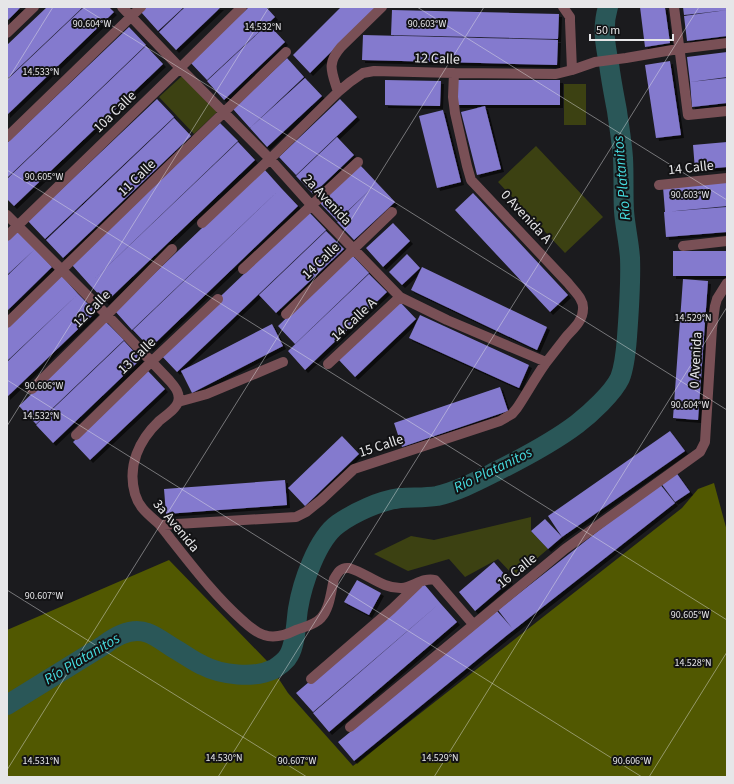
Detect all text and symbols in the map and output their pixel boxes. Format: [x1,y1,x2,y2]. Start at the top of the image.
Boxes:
scale bar [590,16,673,42]
text: 90.604°W [73,17,111,31]
text: 90.603°W [408,17,446,31]
text: 14.532°N [244,20,282,34]
text: 50 m [596,22,620,39]
street label: 12 Calle [414,48,460,70]
text: 14.533°N [22,65,60,79]
street label: 10a Calle [89,86,141,138]
water label: Río Platanitos [608,135,636,221]
street label: 11 Calle [114,155,160,201]
street label: 14 Calle [667,156,715,180]
text: 90.605°W [25,170,63,184]
street label: 2a Avenida [298,170,356,230]
street label: 0 Avenida A [496,186,556,249]
text: 90.603°W [671,188,709,202]
street label: 14 Calle [298,238,344,284]
street label: 12 Calle [69,286,115,332]
street label: 14 Calle A [327,293,382,347]
text: 14.529°N [674,311,712,325]
street label: 0 Avenida [685,331,707,389]
street label: 13 Calle [114,333,160,379]
text: 90.606°W [25,379,63,393]
text: 90.604°W [671,398,709,412]
text: 14.532°N [22,409,60,423]
street label: 15 Calle [356,429,406,463]
water label: Río Platanitos [450,442,536,498]
street label: 3a Avenida [148,495,204,557]
street label: 16 Calle [493,549,541,593]
text: 90.607°W [25,589,63,603]
text: 90.605°W [671,608,709,622]
water label: Río Platanitos [40,628,124,690]
text: 14.528°N [674,656,712,670]
text: 14.530°N [205,751,243,765]
text: 14.529°N [421,751,459,765]
text: 14.531°N [22,754,60,768]
text: 90.607°W [278,754,316,768]
text: 90.606°W [613,754,651,768]

